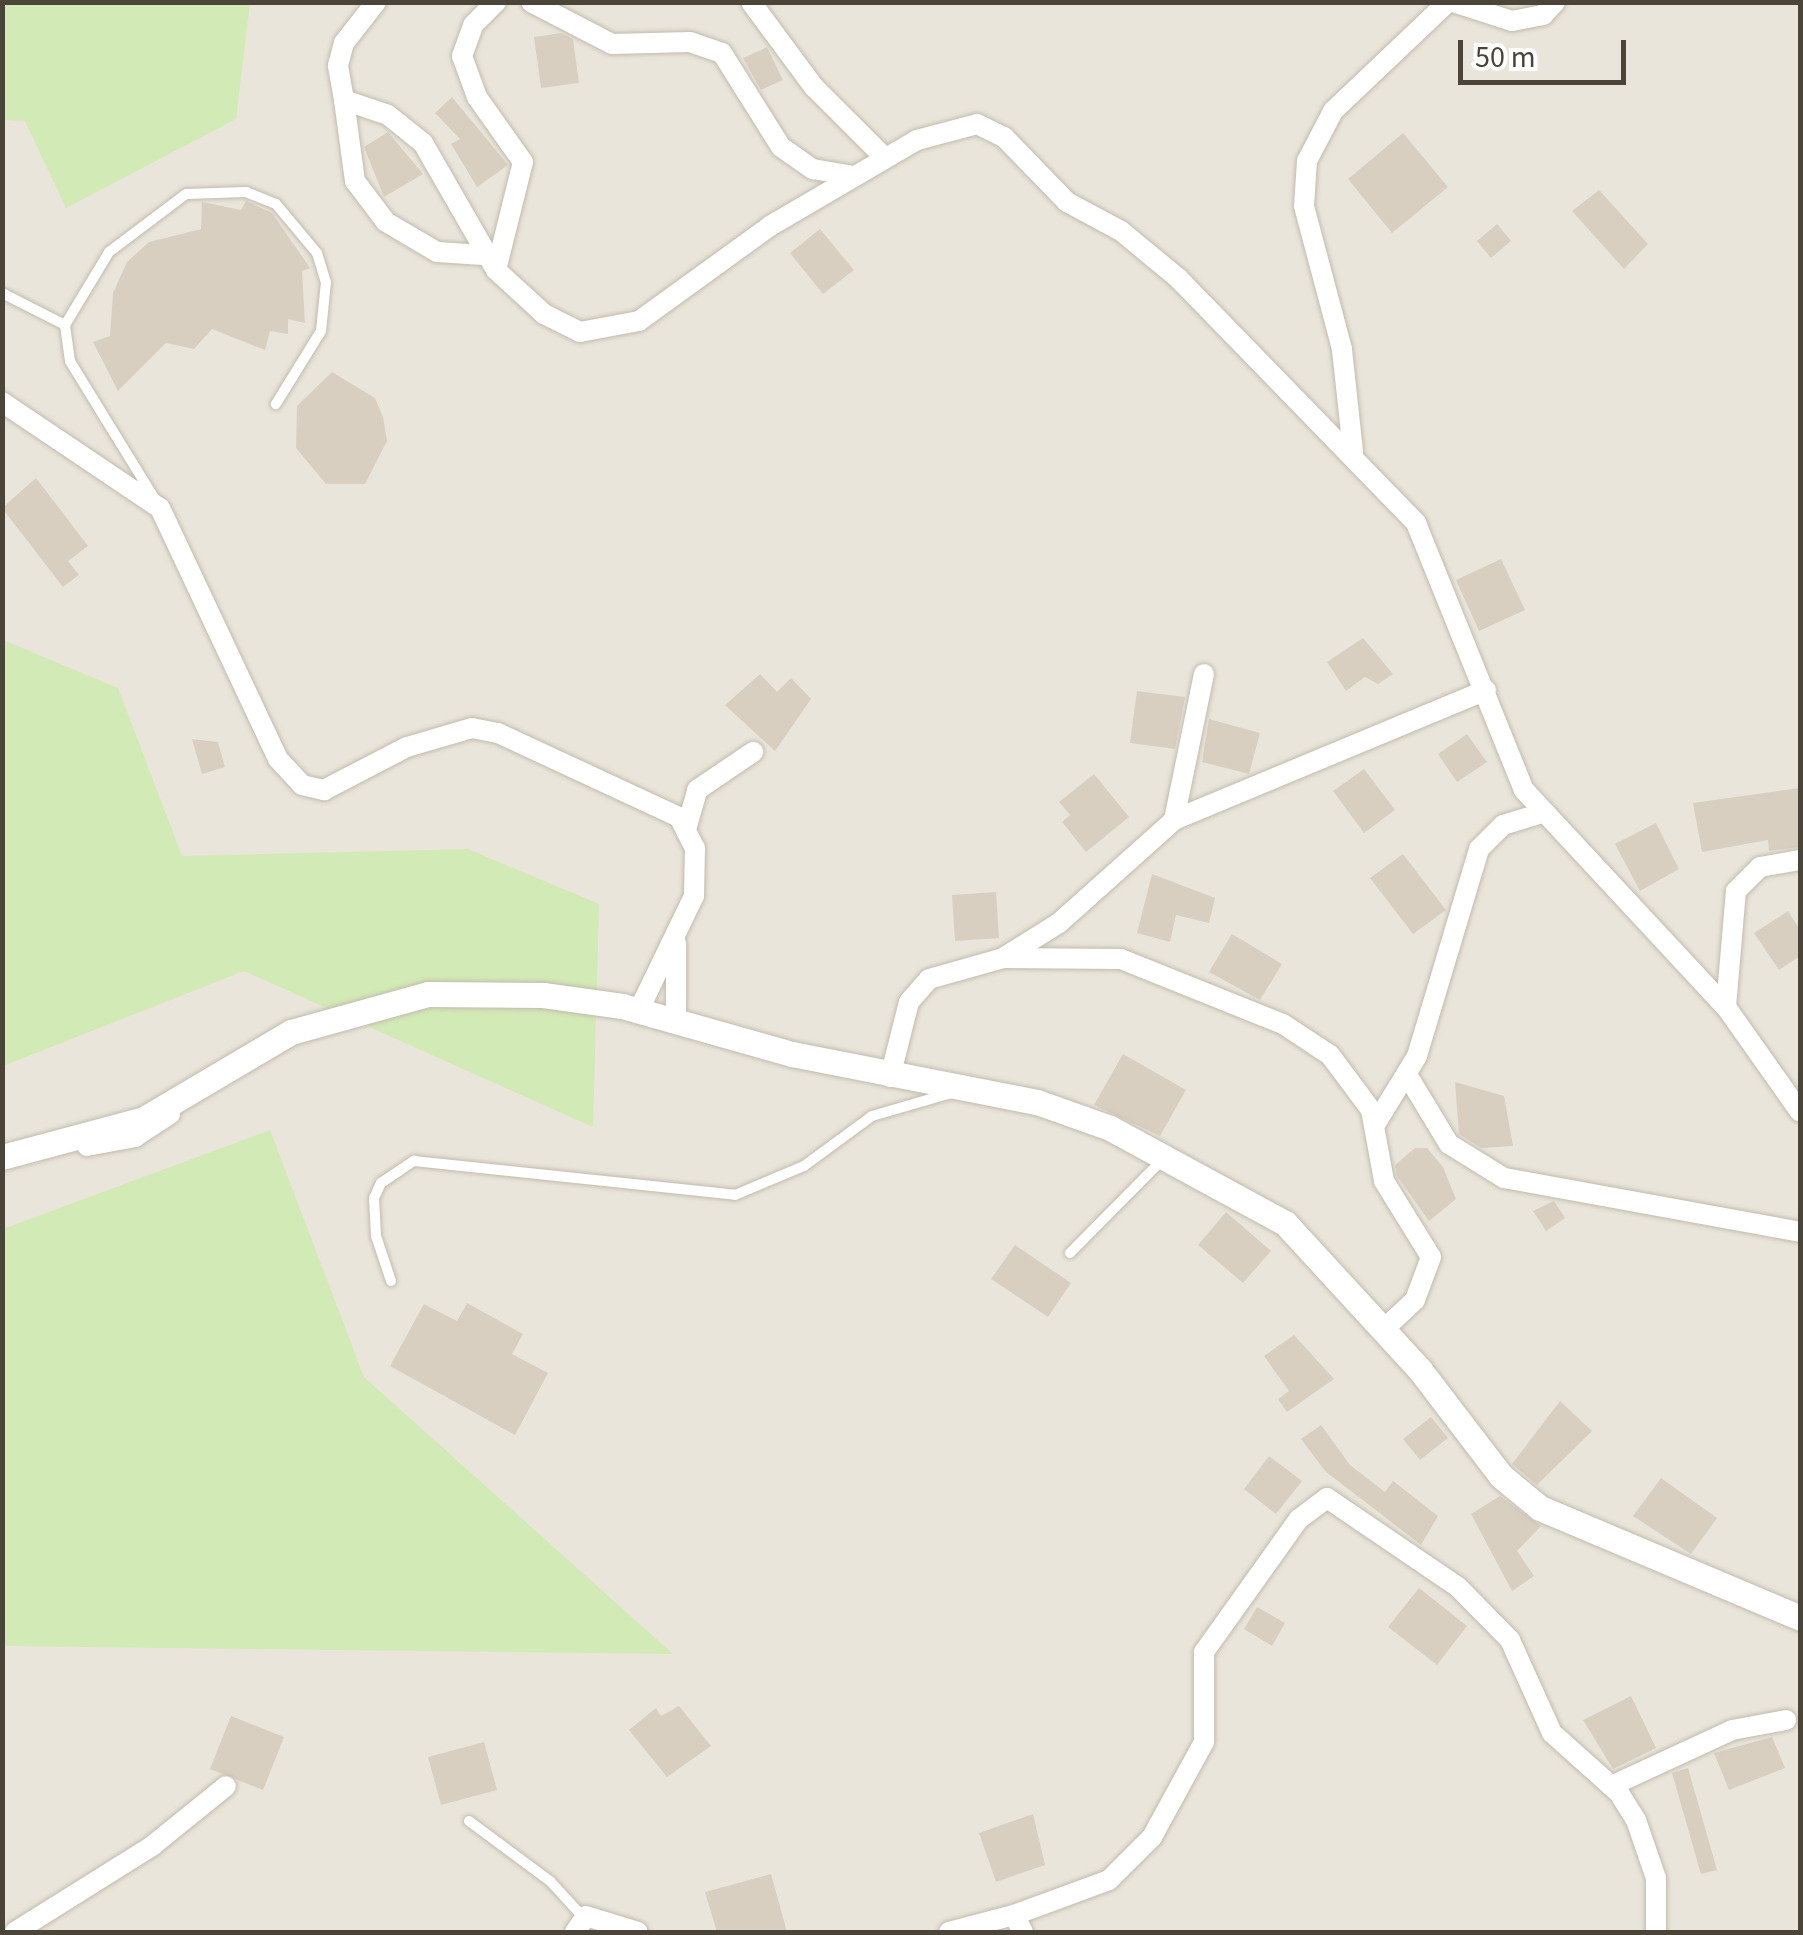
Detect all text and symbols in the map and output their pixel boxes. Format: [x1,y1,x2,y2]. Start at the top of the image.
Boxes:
scale bar [1463,20,1630,82]
text: 50 m [1475,36,1536,79]

